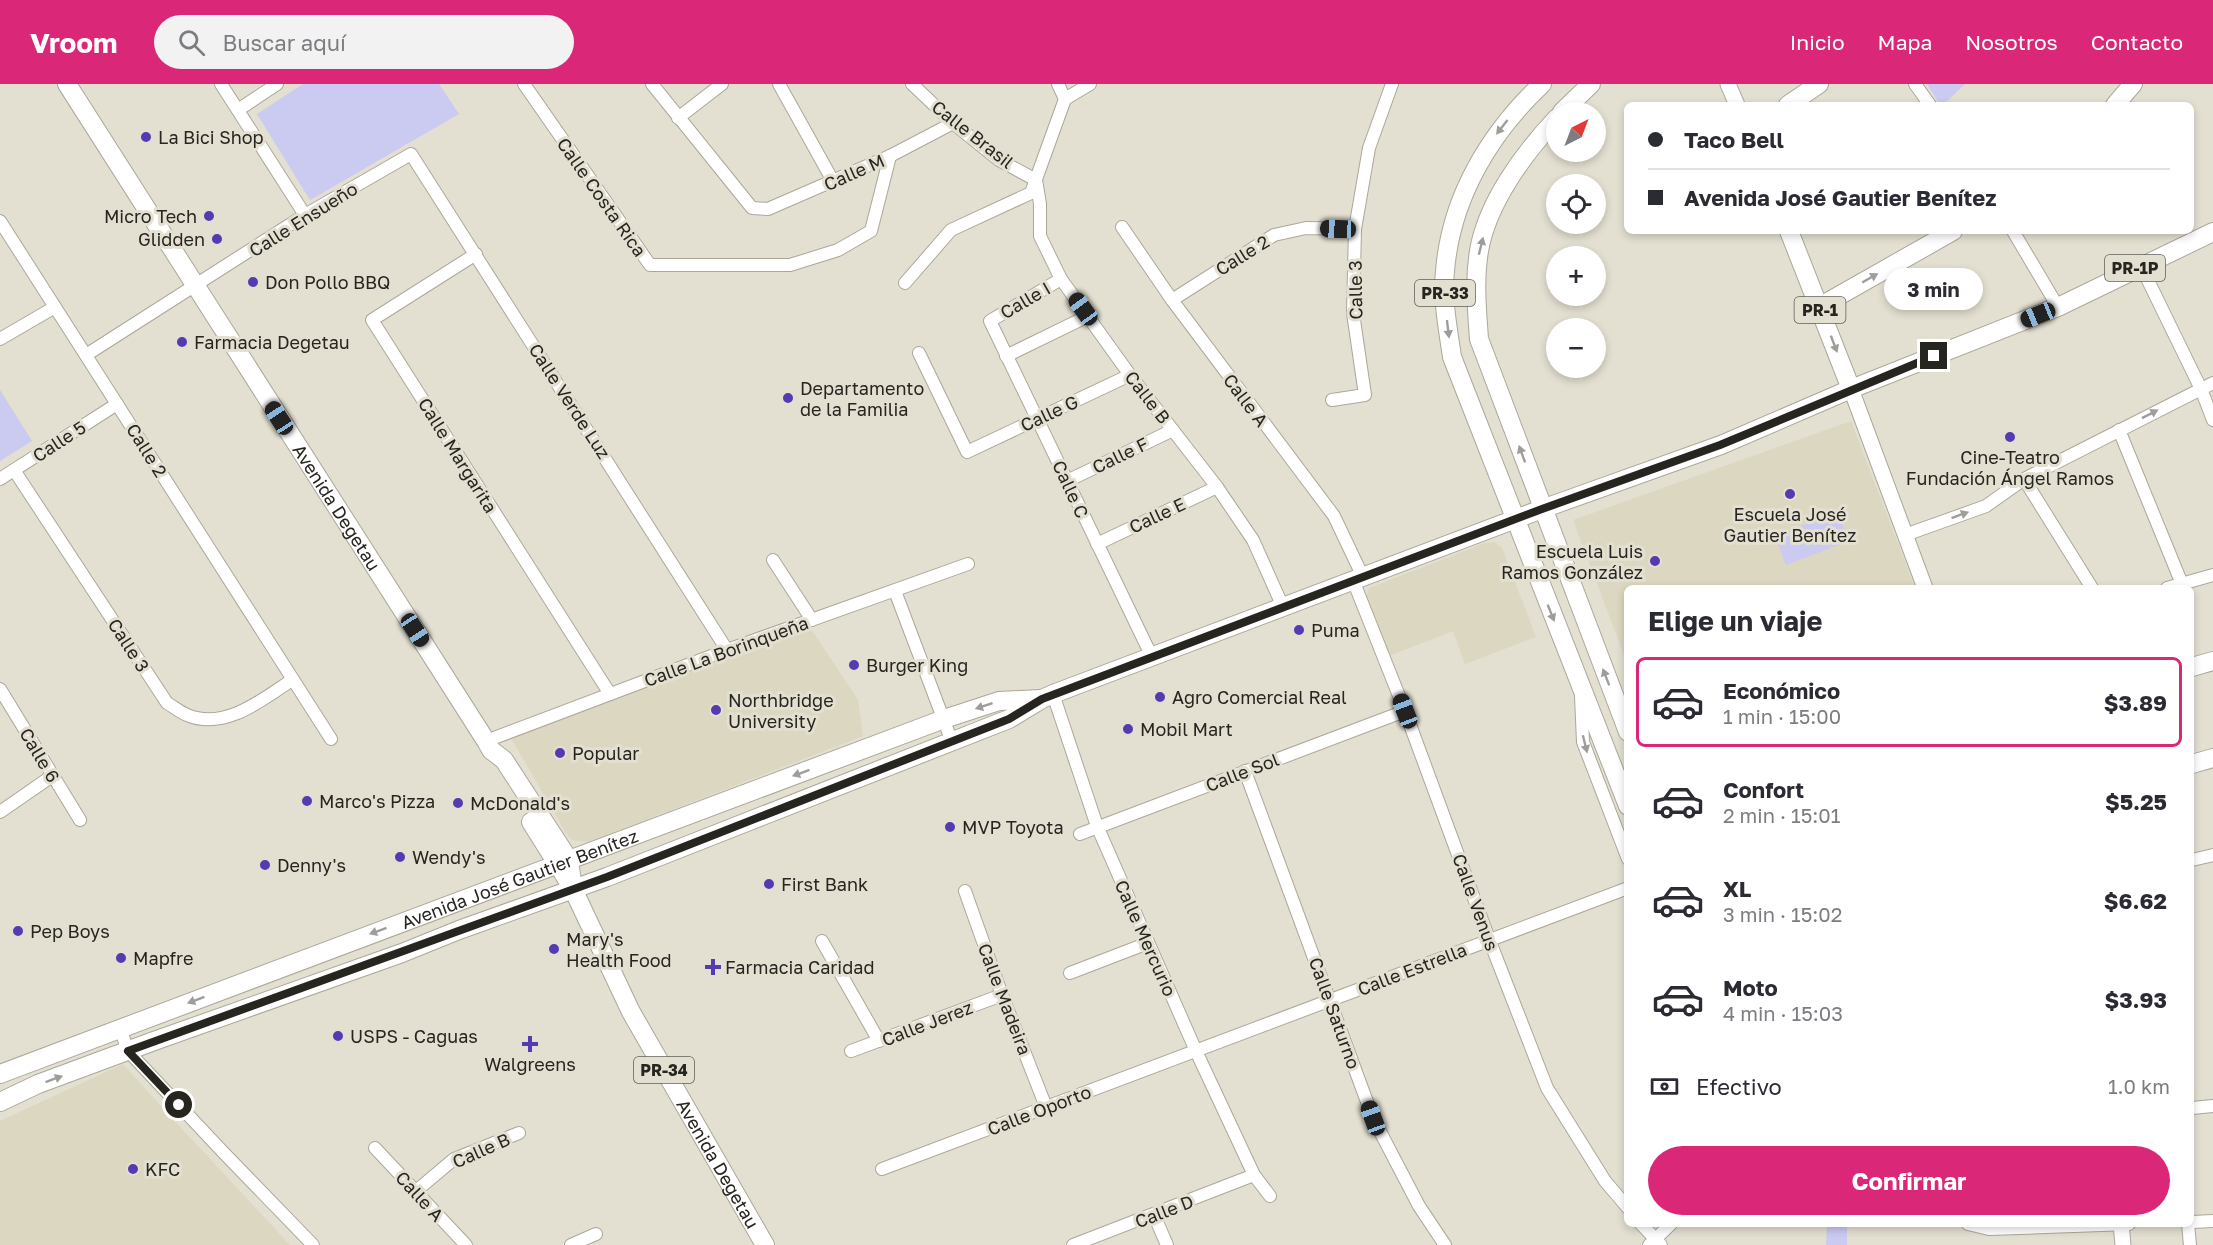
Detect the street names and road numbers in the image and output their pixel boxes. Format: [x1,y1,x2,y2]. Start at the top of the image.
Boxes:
street label: Calle Brasil [928,95,1019,173]
street label: Calle Costa Rica [553,133,651,261]
street label: Calle M [820,149,888,195]
street label: Calle Ensueño [245,177,361,261]
street label: Calle 2 [1211,230,1273,280]
road number: PR-1P [2105,255,2165,281]
street label: Calle 3 [1343,260,1367,320]
street label: Calle I [996,277,1054,323]
road number: PR-33 [1415,280,1475,306]
road number: PR-1 [1794,297,1846,323]
street label: Calle Verde Luz [525,339,615,463]
street label: Calle B [1121,366,1175,428]
street label: Calle A [1219,369,1273,431]
street label: Calle G [1017,390,1081,436]
street label: Calle Margarita [414,393,502,517]
street label: Calle 5 [28,416,90,466]
street label: Calle 2 [122,419,172,481]
street label: Calle F [1088,432,1152,478]
street label: Avenida Degetau [288,440,385,575]
street label: Calle C [1048,457,1094,521]
street label: Calle E [1125,492,1189,538]
street label: Calle La Borinqueña [641,611,811,691]
street label: Calle 3 [104,614,154,676]
street label: Calle 6 [15,724,65,786]
street label: Calle Sol [1202,748,1282,796]
street label: Avenida José Gautier Benítez [398,824,641,933]
street label: Calle Venus [1448,850,1504,954]
street label: Calle Mercurio [1111,877,1181,999]
street label: Calle Estrella [1354,938,1470,1000]
street label: Calle Madeira [974,940,1036,1058]
street label: Calle Saturno [1305,954,1365,1072]
street label: Calle Jerez [878,996,976,1050]
road number: PR-34 [634,1057,694,1083]
street label: Calle Oporto [984,1080,1094,1140]
street label: Avenida Degetau [672,1095,764,1232]
street label: Calle B [449,1128,513,1172]
street label: Calle A [391,1166,449,1226]
street label: Calle D [1131,1190,1197,1232]

